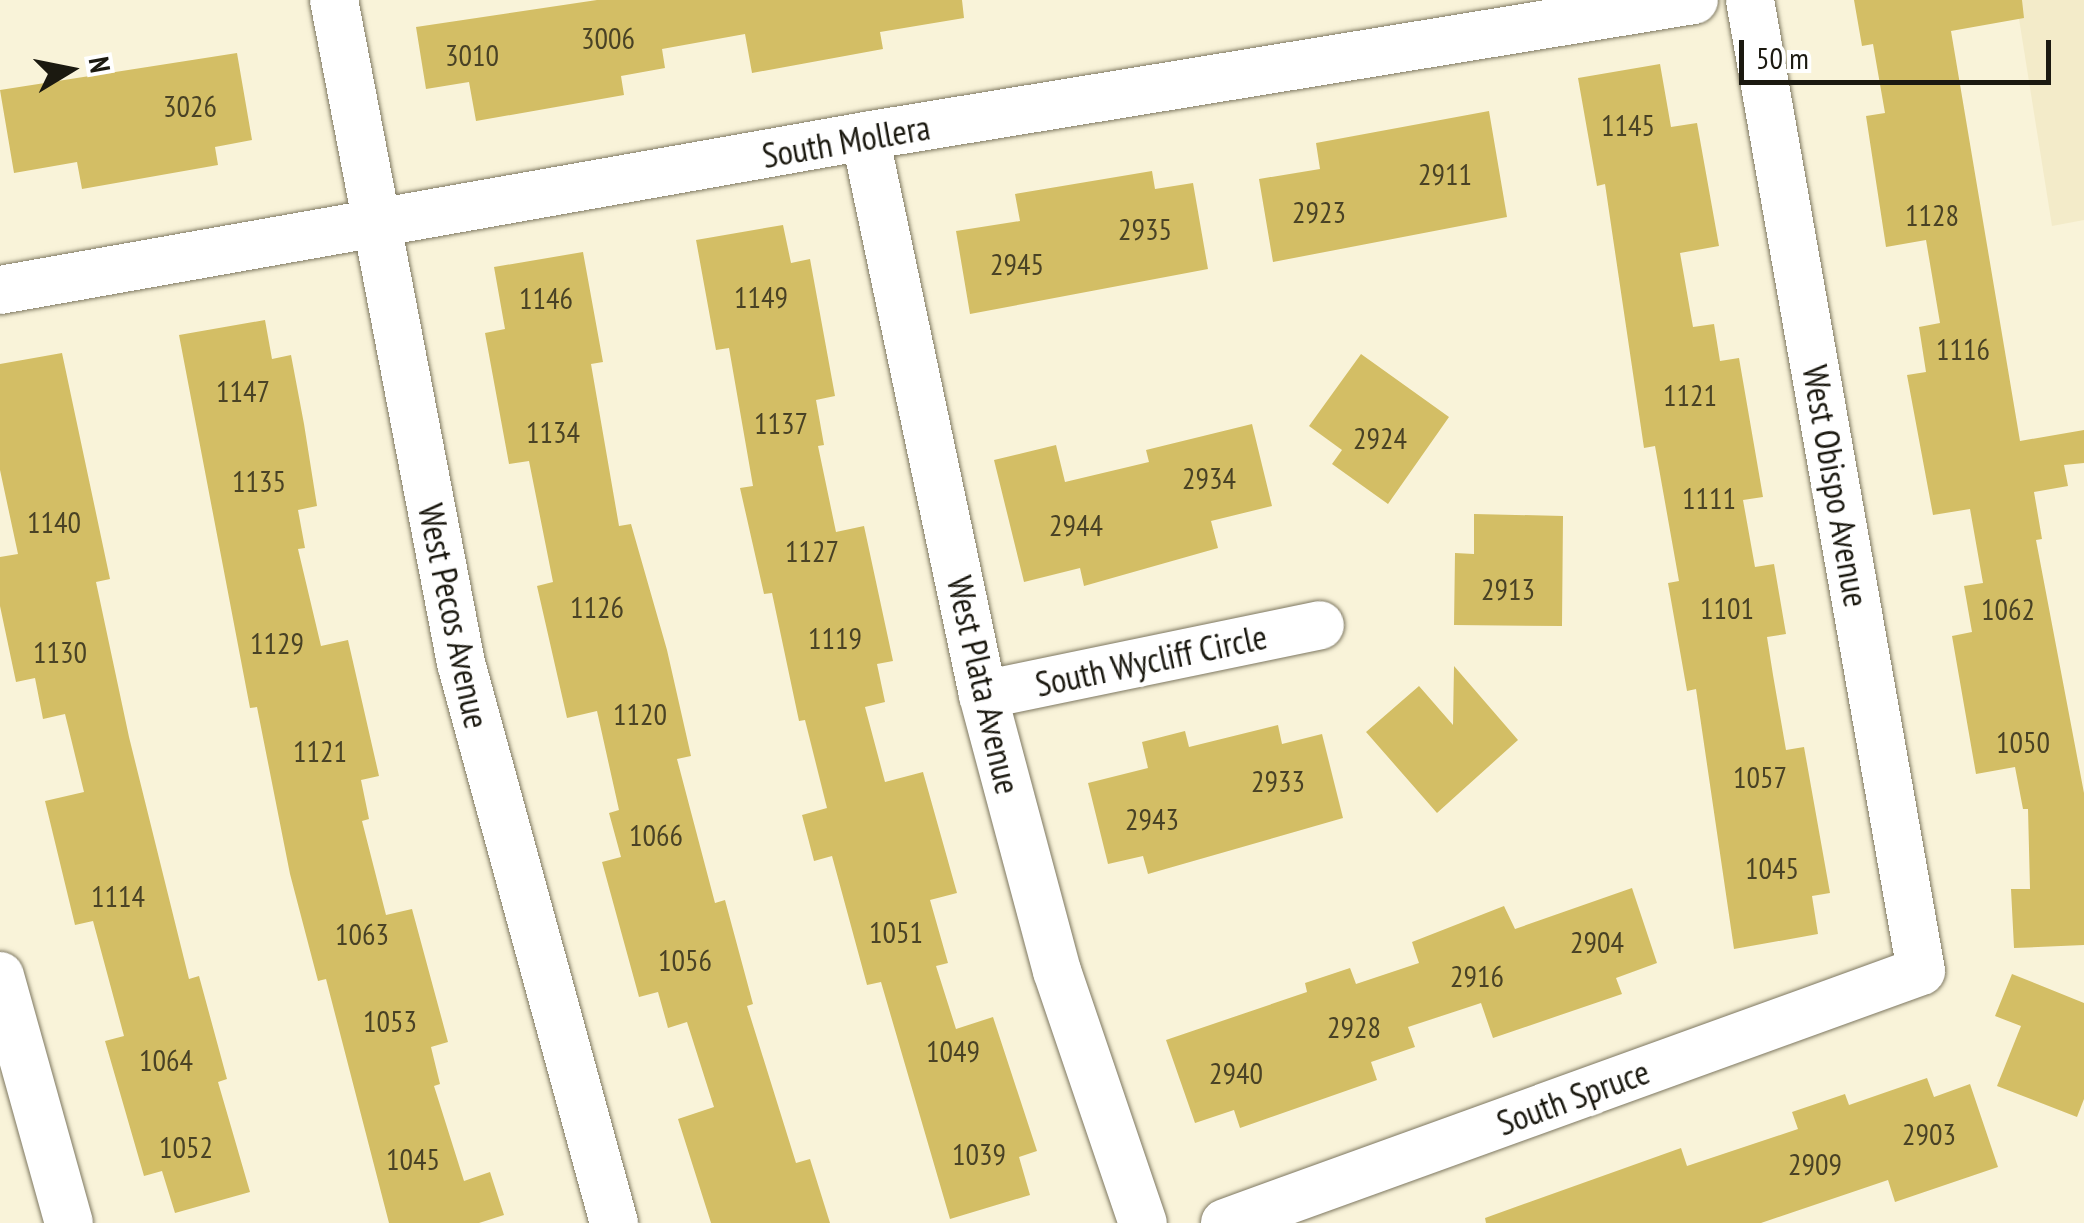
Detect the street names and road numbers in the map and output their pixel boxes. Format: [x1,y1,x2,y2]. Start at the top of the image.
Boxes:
street label: South Mollera [759,106,933,176]
street label: West Obispo Avenue [1794,361,1878,611]
street label: West Pecos Avenue [410,499,498,733]
street label: West Plata Avenue [938,572,1030,798]
street label: South Wycliff Circle [1031,615,1271,705]
street label: South Spruce [1491,1050,1655,1144]

